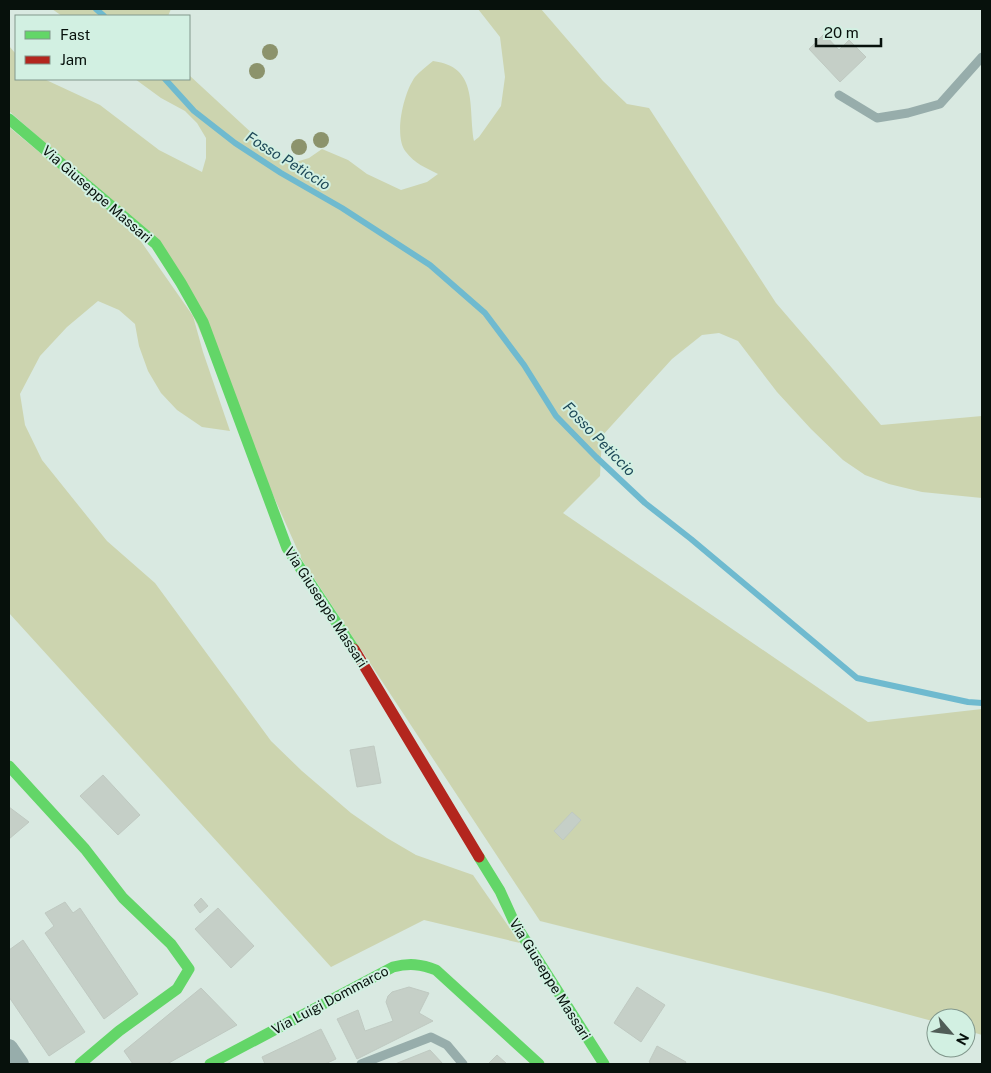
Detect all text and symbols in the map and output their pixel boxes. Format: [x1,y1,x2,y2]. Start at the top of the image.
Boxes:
legend [15,15,190,80]
scale bar [816,15,881,47]
text: 20 m [824,24,859,41]
text: Fast [60,26,90,43]
text: Jam [60,51,87,68]
water label: Fosso Peticcio [243,128,334,193]
street label: Via Giuseppe Massari [39,142,155,246]
water label: Fosso Peticcio [560,398,639,479]
street label: Via Giuseppe Massari [281,544,371,670]
street label: Via Giuseppe Massari [506,916,594,1042]
street label: Via Luigi Dommarco [269,962,391,1038]
north arrow [926,1008,976,1058]
text: N [953,1031,972,1048]

